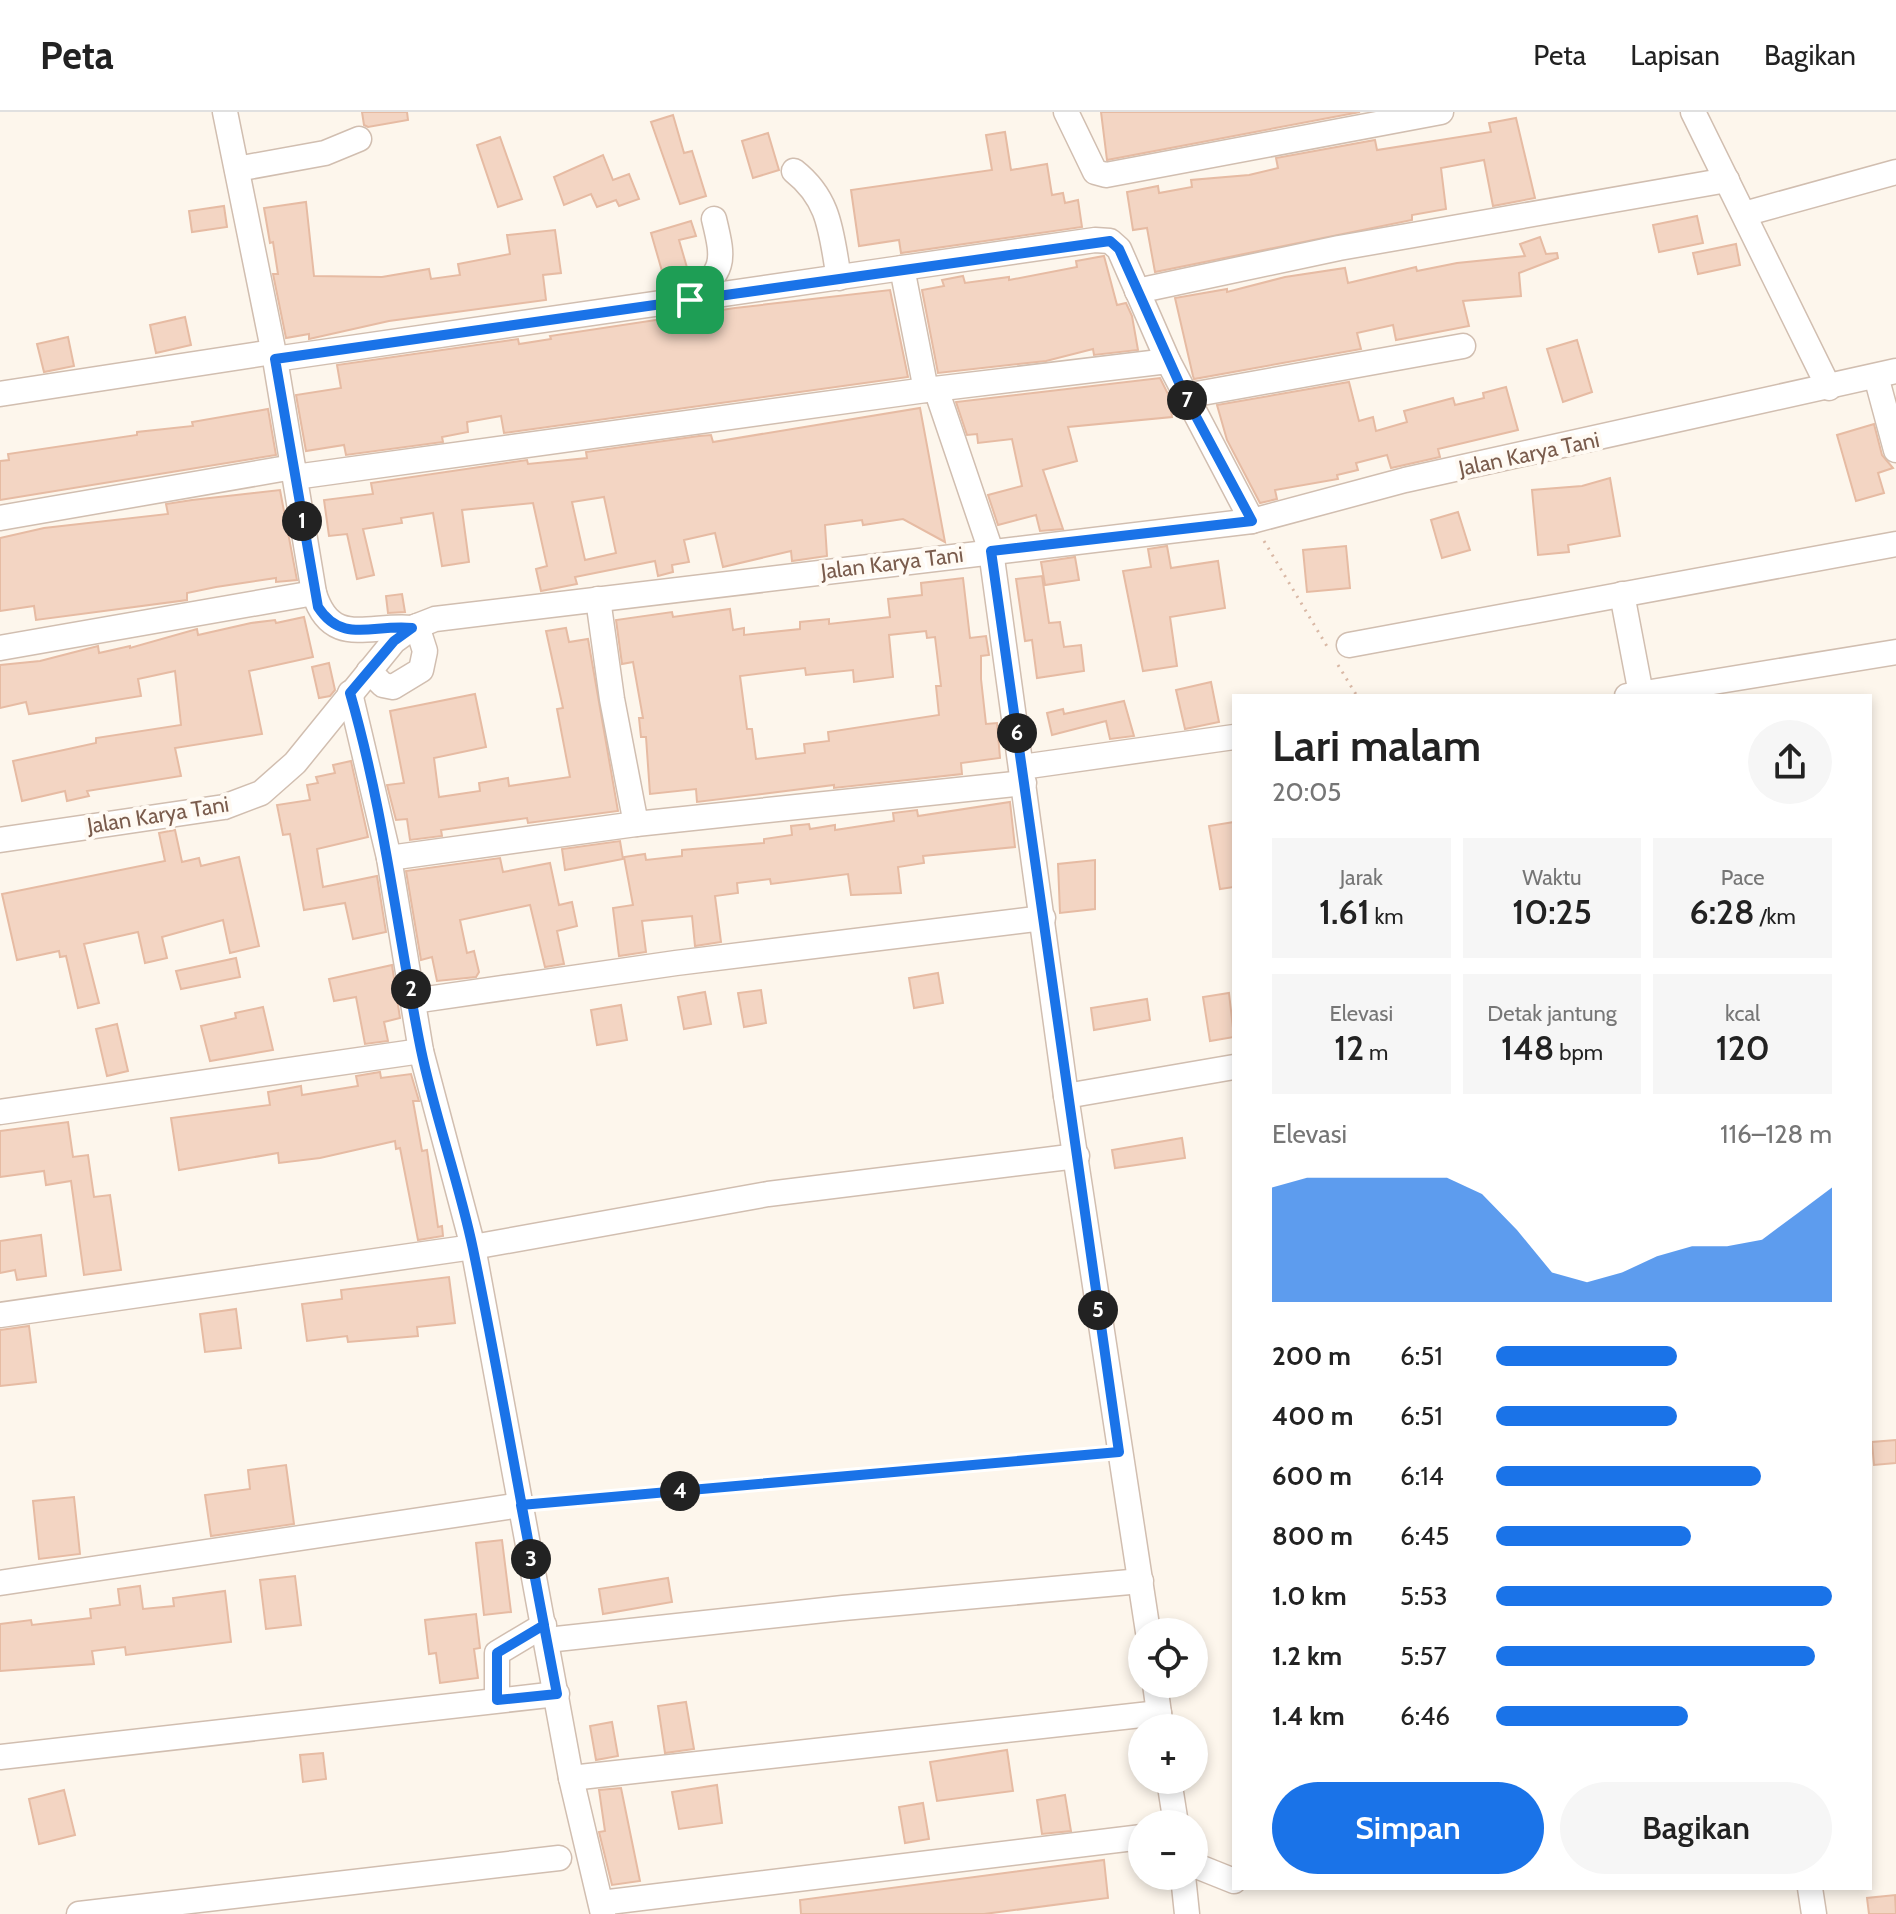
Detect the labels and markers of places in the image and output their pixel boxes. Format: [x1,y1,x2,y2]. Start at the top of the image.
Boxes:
pin [656,266,724,334]
pin: 7 [1167,380,1207,420]
pin: 1 [282,501,322,541]
pin: 6 [997,713,1037,753]
pin: 2 [391,969,431,1009]
pin: 5 [1078,1290,1118,1330]
pin: 4 [660,1471,700,1511]
pin: 3 [511,1539,551,1579]

